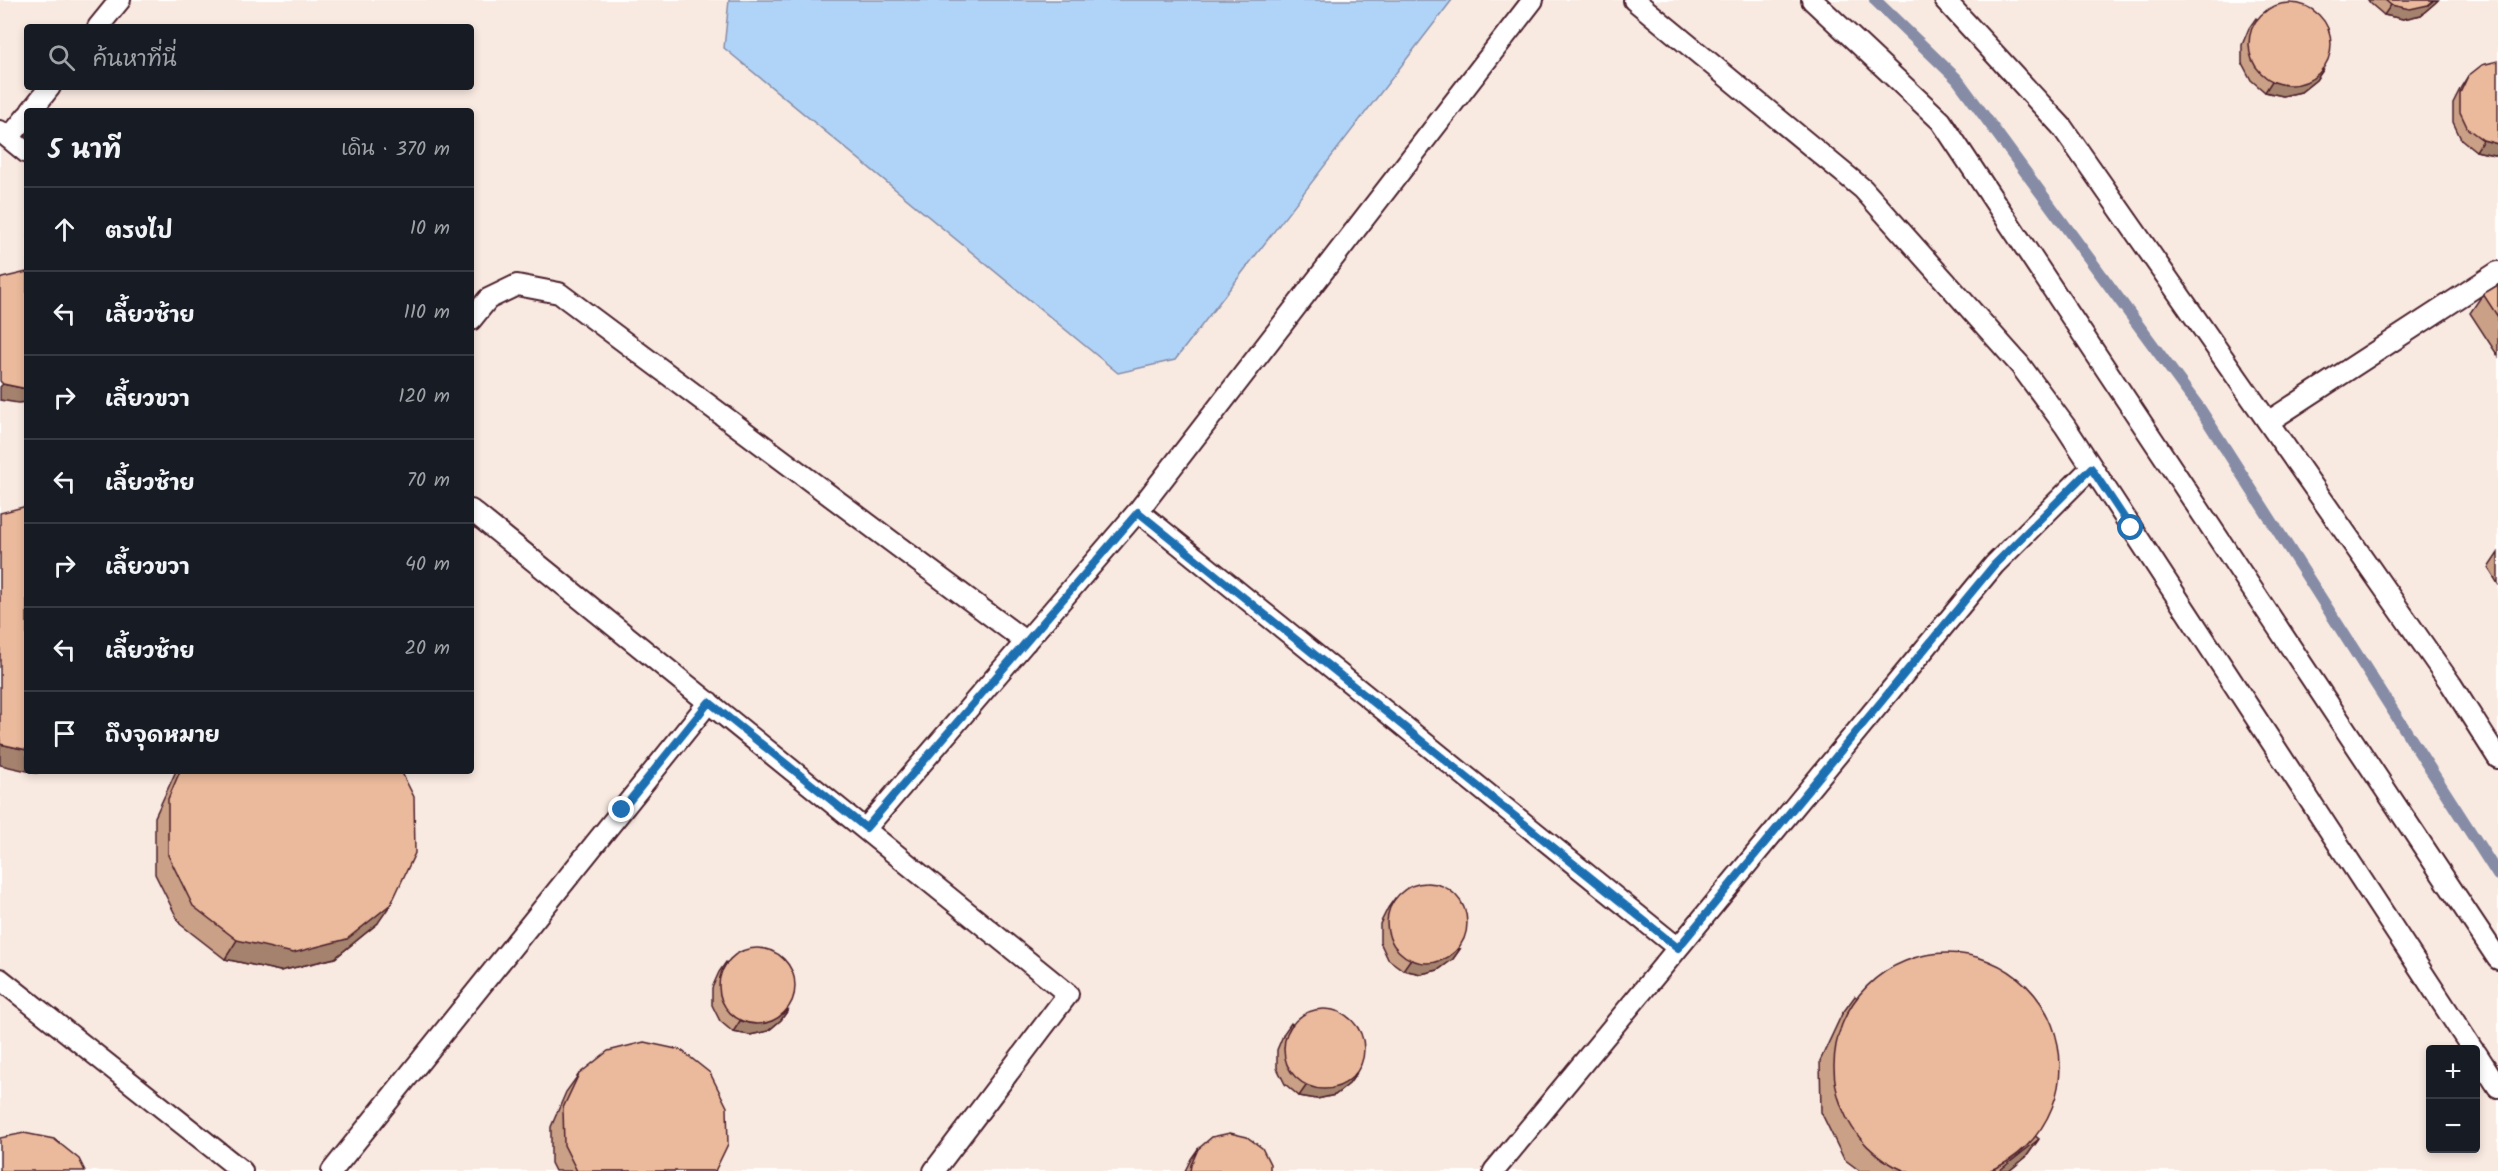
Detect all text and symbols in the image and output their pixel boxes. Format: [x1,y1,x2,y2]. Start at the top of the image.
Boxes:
search box [24,24,474,90]
icon: search [45,41,78,74]
text: ค้นหาที่นี่ [93,43,177,78]
text: 5 นาที [48,130,121,172]
text: เดิน · 370 m [341,134,450,166]
icon: ahead [48,213,81,246]
text: 10 m [410,213,450,245]
text: ตรงไป [105,215,173,250]
icon: left [48,297,81,330]
text: 110 m [404,297,450,329]
text: เลี้ยวซ้าย [105,299,195,334]
icon: right [48,381,81,414]
text: 120 m [398,381,450,413]
text: เลี้ยวขวา [105,383,189,418]
icon: left [48,465,81,498]
text: 70 m [407,465,450,497]
text: เลี้ยวซ้าย [105,467,195,502]
route start [2117,514,2143,540]
icon: right [48,549,81,582]
text: 40 m [405,549,450,581]
text: เลี้ยวขวา [105,551,189,586]
icon: left [48,633,81,666]
text: 20 m [404,633,450,665]
text: เลี้ยวซ้าย [105,635,195,670]
icon: arrive [48,717,81,750]
text: ถึงจุดหมาย [105,719,220,754]
route end [608,796,634,822]
map controls [2426,1045,2480,1153]
button: + [2426,1045,2480,1099]
button: − [2426,1099,2480,1153]

